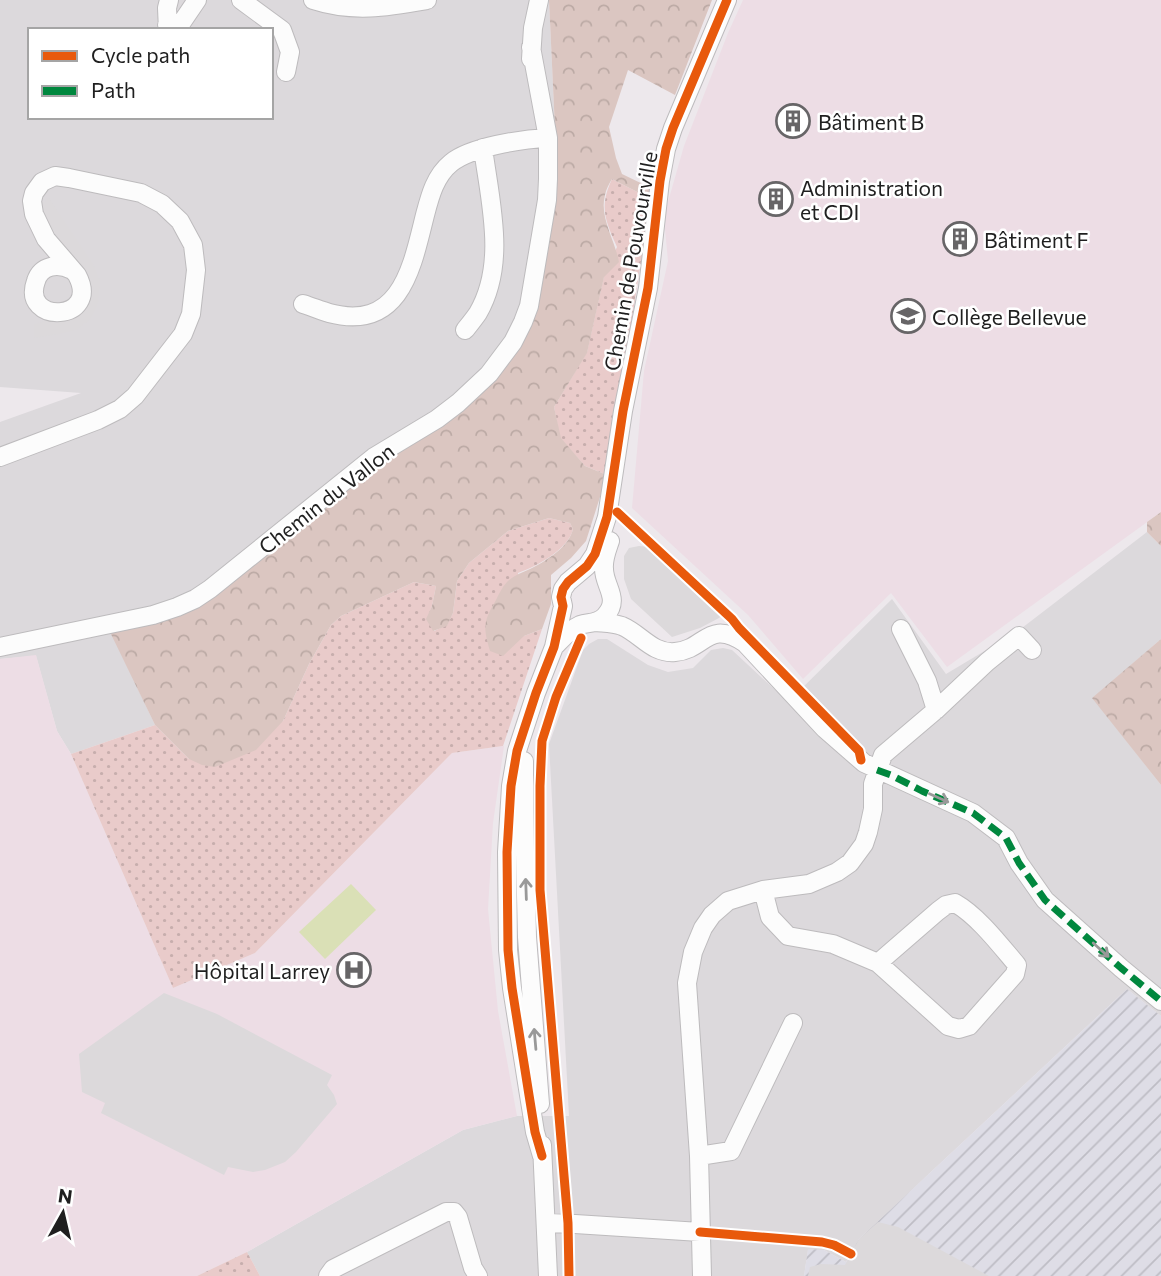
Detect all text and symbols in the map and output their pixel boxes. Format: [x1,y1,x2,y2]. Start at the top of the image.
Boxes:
legend [28,28,273,119]
text: Cycle path [91,42,190,67]
text: Path [91,77,136,102]
building icon: Bâtiment B [774,102,812,140]
place label: Bâtiment B [818,109,924,134]
street label: Chemin de Pouvourville [598,149,662,373]
place label: Administration et CDI [800,175,943,224]
building icon: Administration et CDI [757,180,795,218]
building icon: Bâtiment F [941,220,979,258]
place label: Bâtiment F [984,227,1089,252]
school or university icon: Collège Bellevue [889,297,927,335]
place label: Collège Bellevue [932,304,1087,329]
street label: Chemin du Vallon [253,437,399,559]
one-way arrow [927,792,949,805]
one-way arrow [519,877,532,900]
one-way arrow [1092,942,1110,958]
hospital icon: Hôpital Larrey [335,951,373,989]
place label: Hôpital Larrey [194,958,330,983]
one-way arrow [528,1029,541,1051]
north arrow [28,1178,98,1248]
text: N [57,1183,74,1208]

